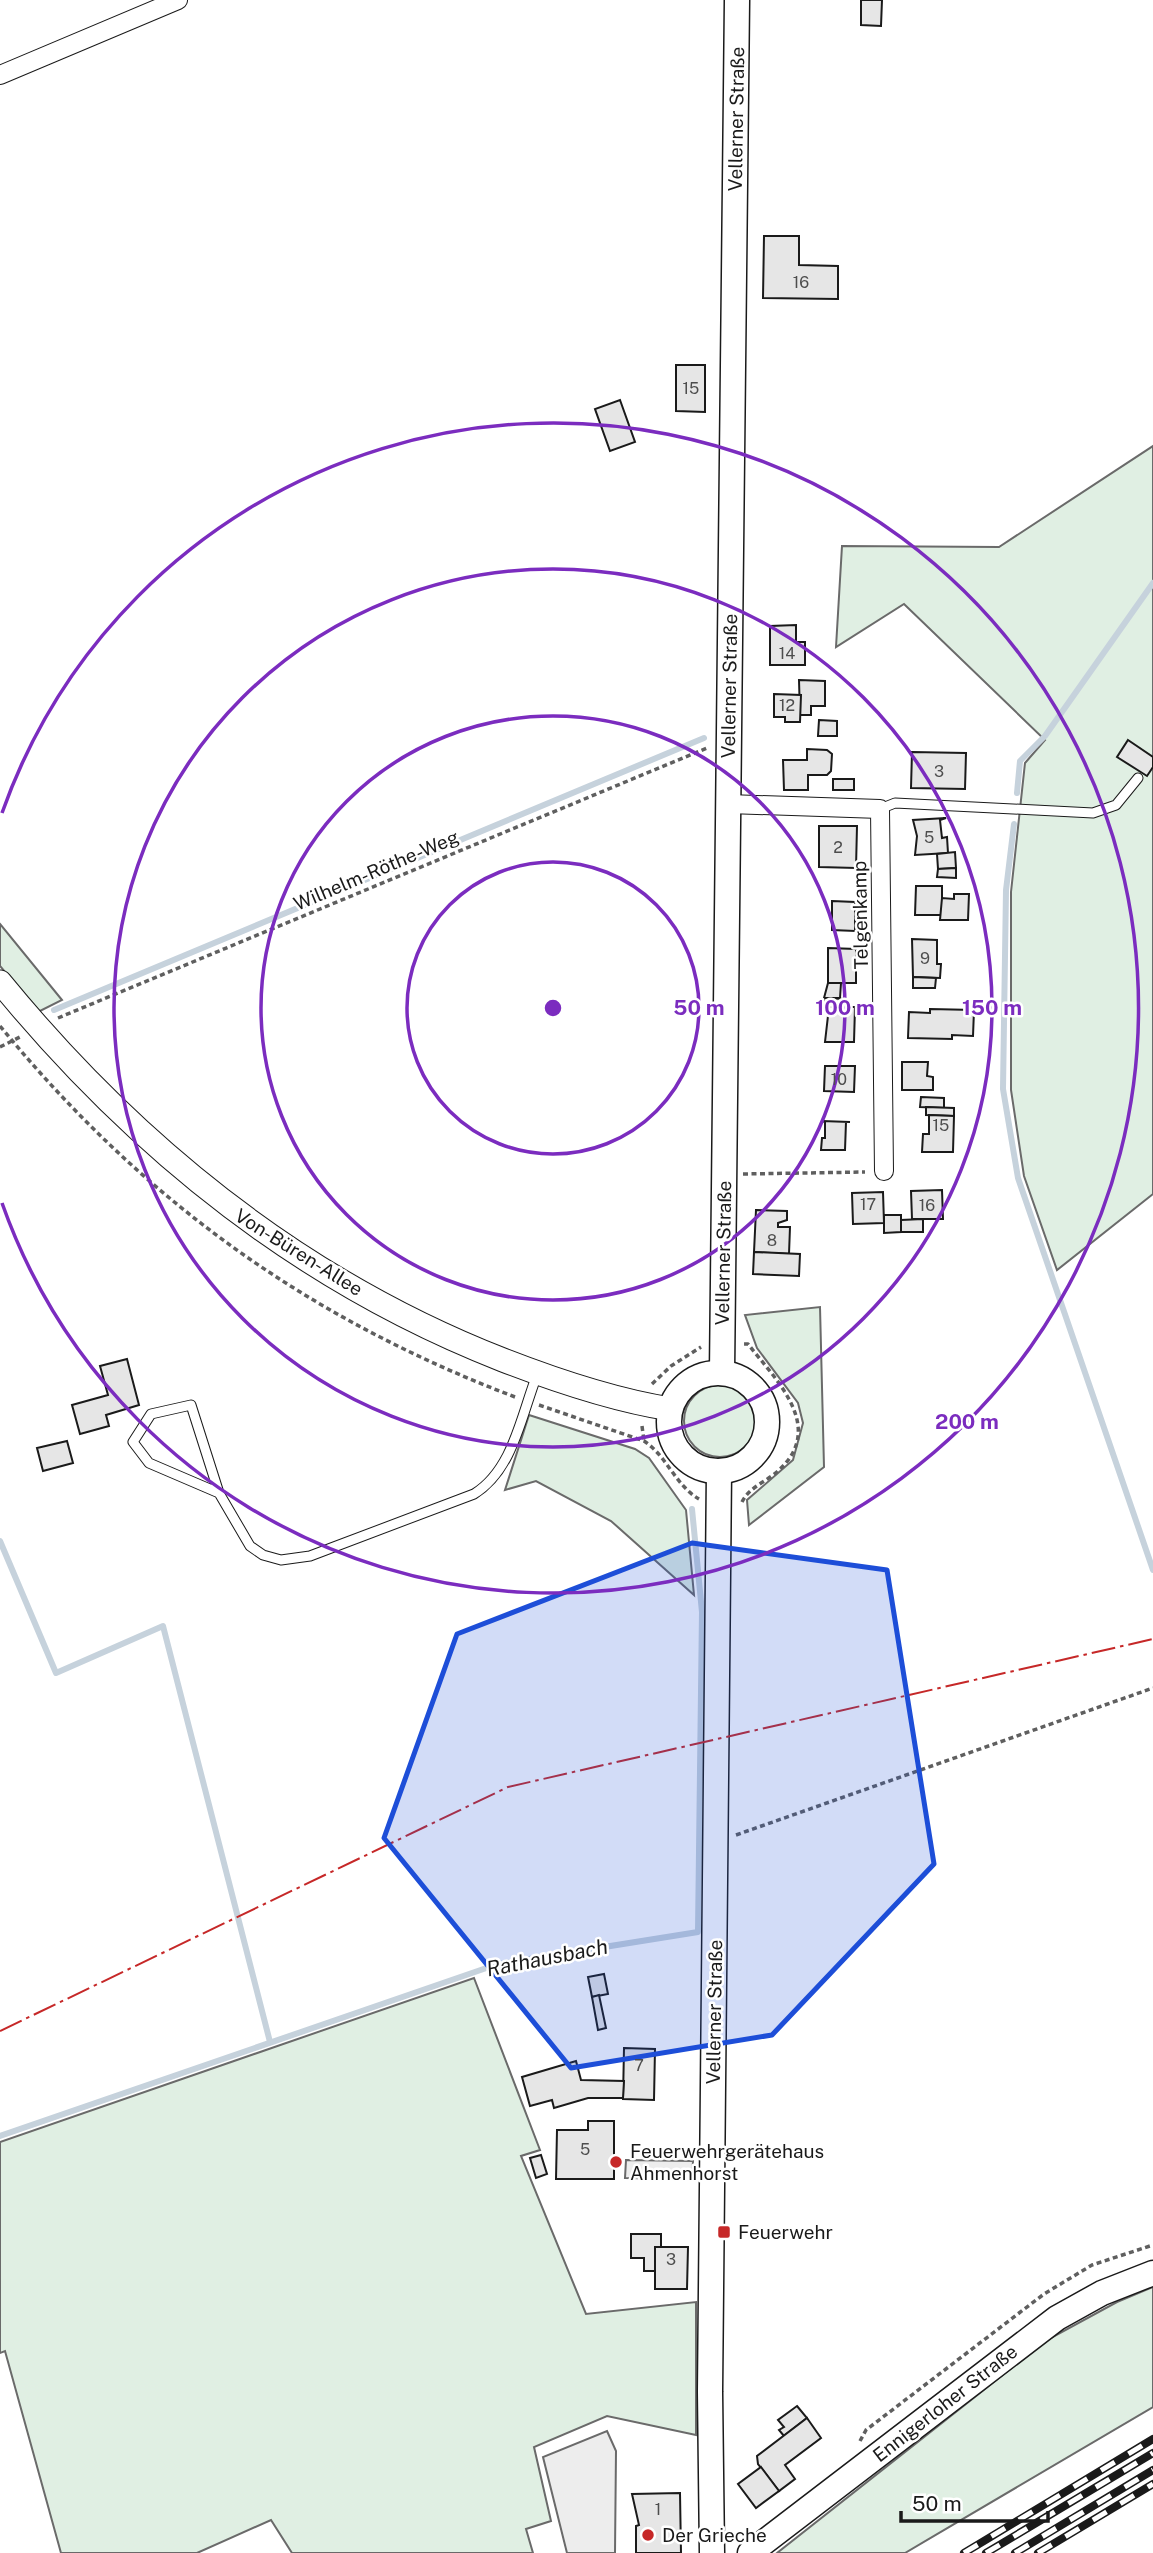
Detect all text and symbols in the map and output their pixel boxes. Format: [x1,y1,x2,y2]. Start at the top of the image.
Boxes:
street label: Vellerner Straße [724,46,748,192]
house number: 16 [793,273,809,292]
house number: 15 [683,379,699,398]
street label: Vellerner Straße [717,613,741,759]
house number: 14 [779,644,795,663]
house number: 12 [779,696,795,715]
house number: 3 [934,762,944,781]
street label: Wilhelm-Röthe-Weg [290,825,462,915]
house number: 5 [924,828,934,847]
house number: 2 [833,838,843,857]
street label: Telgenkamp [848,861,872,969]
house number: 9 [920,949,930,968]
text: 50 m [673,995,725,1020]
text: 100 m [815,995,875,1020]
text: 150 m [962,995,1022,1020]
centre of rings [541,996,565,1020]
house number: 10 [831,1070,847,1089]
house number: 15 [933,1116,949,1135]
street label: Vellerner Straße [711,1180,735,1326]
house number: 17 [860,1195,876,1214]
house number: 16 [919,1196,935,1215]
street label: Von-Büren-Allee [231,1204,367,1300]
house number: 8 [767,1231,777,1250]
text: 200 m [935,1409,999,1434]
water label: Rathausbach [484,1933,610,1982]
street label: Vellerner Straße [702,1939,726,2085]
house number: 7 [634,2056,644,2075]
house number: 5 [580,2140,590,2159]
place label: Feuerwehrgerätehaus Ahmenhorst [630,2140,824,2184]
marker: Feuerwehrgerätehaus Ahmenhorst [608,2154,624,2170]
place label: Feuerwehr [738,2221,833,2243]
marker: Feuerwehr [716,2224,732,2240]
house number: 3 [666,2250,676,2269]
street label: Ennigerloher Straße [869,2340,1021,2466]
scale bar [901,2480,1048,2524]
text: 50 m [912,2491,962,2516]
house number: 1 [655,2500,661,2519]
place label: Der Grieche [662,2524,767,2546]
marker: Der Grieche [640,2527,656,2543]

